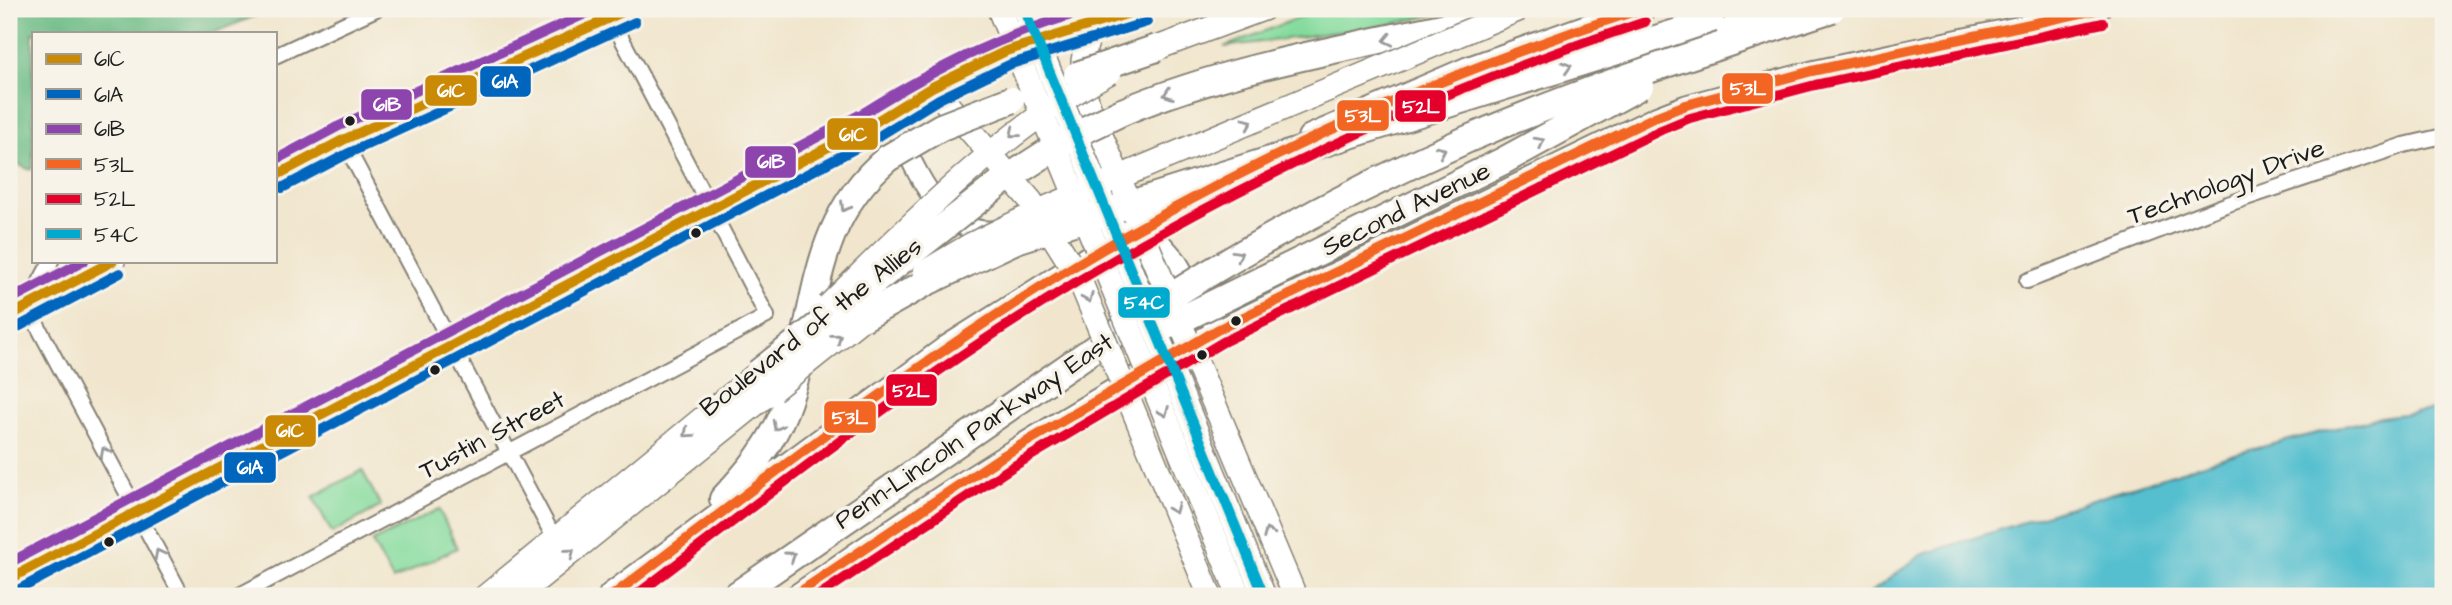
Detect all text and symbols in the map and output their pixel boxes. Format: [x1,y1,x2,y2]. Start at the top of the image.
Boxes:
legend [32,32,276,262]
one-way arrow [1382,32,1394,46]
text: 61C [94,45,125,74]
one-way arrow [1561,60,1573,75]
line badge: 61A [479,65,532,98]
text: 61A [492,69,519,96]
line badge: 53L [1721,72,1774,105]
line badge: 61C [424,74,478,107]
text: 53L [1730,76,1767,103]
text: 61C [437,78,465,105]
text: 61A [94,81,124,110]
one-way arrow [1162,86,1174,100]
line badge: 61B [360,88,413,121]
line badge: 52L [1394,89,1447,123]
text: 61B [373,92,401,119]
text: 52L [1402,94,1441,121]
line badge: 53L [1336,99,1390,132]
text: 53L [1345,103,1382,130]
unlabelled marker [343,114,357,128]
text: 61B [94,115,125,144]
line badge: 61C [826,117,879,151]
one-way arrow [1241,117,1254,131]
text: 61C [839,122,867,149]
one-way arrow [1010,125,1023,137]
street label: Technology Drive [2123,130,2330,236]
one-way arrow [1533,137,1545,151]
line badge: 61B [744,145,797,179]
one-way arrow [1433,145,1446,159]
text: 61B [757,149,785,176]
text: 53L [94,151,135,180]
street label: Second Avenue [1316,153,1496,265]
text: 52L [94,185,136,214]
one-way arrow [840,199,853,212]
text: 54C [94,221,138,250]
unlabelled marker [689,226,703,240]
street label: Boulevard of the Allies [692,229,930,425]
one-way arrow [1231,250,1244,263]
line badge: 54C [1117,286,1171,319]
text: 54C [1124,290,1164,317]
one-way arrow [1079,291,1093,303]
unlabelled marker [1229,314,1243,328]
street label: Penn-Lincoln Parkway East [827,324,1122,540]
one-way arrow [830,334,842,347]
unlabelled marker [1195,348,1209,362]
unlabelled marker [428,363,442,377]
line badge: 52L [885,373,938,407]
text: 52L [892,378,931,405]
street label: Tustin Street [413,381,572,489]
line badge: 53L [823,400,877,434]
text: 53L [832,405,869,432]
one-way arrow [1156,405,1170,417]
line badge: 61C [264,414,317,448]
text: 61C [276,418,304,445]
one-way arrow [771,419,785,432]
one-way arrow [683,425,695,438]
one-way arrow [99,447,113,459]
line badge: 61A [223,451,277,484]
text: 61A [237,455,264,482]
one-way arrow [1166,501,1180,514]
one-way arrow [1263,528,1277,540]
unlabelled marker [102,535,116,549]
one-way arrow [154,549,167,562]
one-way arrow [563,549,575,562]
one-way arrow [783,552,796,564]

